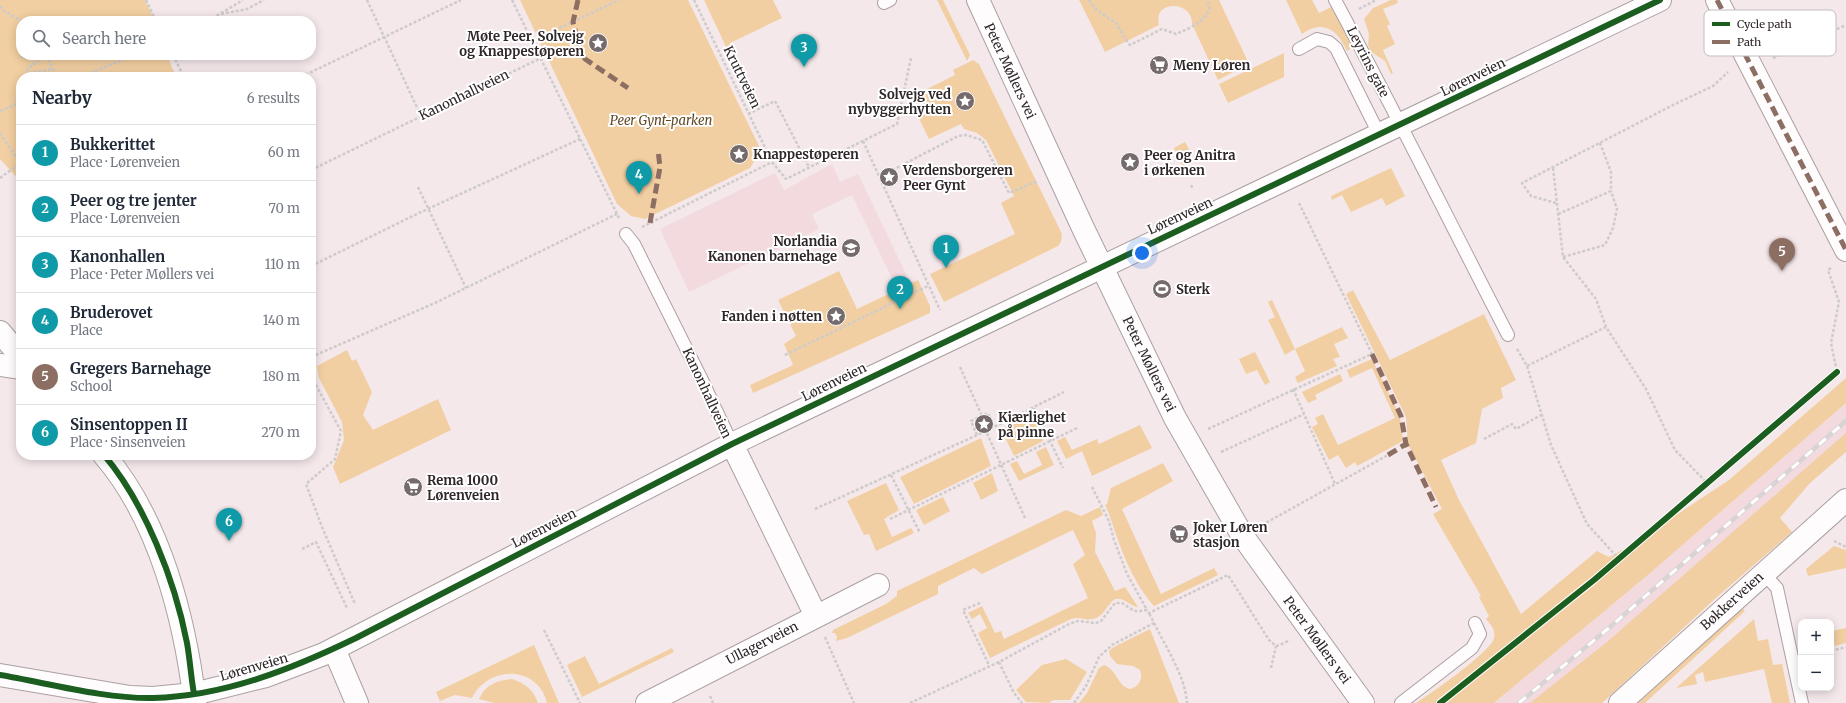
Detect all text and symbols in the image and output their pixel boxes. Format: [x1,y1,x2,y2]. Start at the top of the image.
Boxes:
legend [1704,10,1836,56]
search box [16,16,316,60]
text: Cycle path [1737,17,1792,31]
street label: Peter Møllers vei [980,20,1040,122]
street label: Leyrins gate [1343,24,1393,100]
icon: search [30,27,52,49]
place label: Møte Peer, Solvejg og Knappestøperen [459,28,584,60]
text: Search here [62,29,146,48]
place icon: Møte Peer, Solvejg og Knappestøperen [587,32,609,54]
pin: 3 [791,34,817,67]
text: Path [1737,35,1762,49]
street label: Kruttveien [720,43,765,111]
supermarket icon: Meny Løren [1148,54,1170,76]
street label: Lørenveien [1438,54,1509,100]
place label: Meny Løren [1173,57,1250,74]
street label: Kanonhallveien [416,66,512,124]
place label: Solvejg ved nybyggerhytten [848,86,951,118]
text: Nearby [32,87,92,109]
text: 6 results [247,90,300,107]
place icon: Solvejg ved nybyggerhytten [954,90,976,112]
park label: Peer Gynt-parken [610,112,712,129]
text: Bukkerittet [70,135,155,154]
place icon: Knappestøperen [728,143,750,165]
text: 1 [42,144,48,161]
text: 60 m [268,144,300,161]
place label: Knappestøperen [753,146,859,163]
place label: Peer og Anitra i ørkenen [1144,147,1235,179]
place icon: Peer og Anitra i ørkenen [1119,151,1141,173]
text: Place · Lørenveien [70,154,180,171]
pin: 4 [626,161,652,194]
place label: Verdensborgeren Peer Gynt [902,162,1013,194]
place icon: Verdensborgeren Peer Gynt [878,166,900,188]
text: Peer og tre jenter [70,191,197,210]
street label: Lørenveien [1145,193,1216,238]
text: 2 [41,200,49,217]
text: 70 m [269,200,300,217]
text: Place · Lørenveien [70,210,180,227]
place label: Norlandia Kanonen barnehage [708,233,837,265]
pin: 1 [933,235,959,268]
school or university icon: Norlandia Kanonen barnehage [840,237,862,259]
pin: 5 [1769,238,1795,271]
your location [1132,243,1152,263]
text: Kanonhallen [70,247,165,266]
text: 3 [41,256,49,273]
text: 110 m [265,256,300,273]
text: Place · Peter Møllers vei [70,266,214,283]
pin: 2 [887,276,913,309]
sports icon: Sterk [1151,278,1173,300]
place label: Sterk [1176,281,1210,298]
text: Bruderovet [70,303,153,322]
place icon: Fanden i nøtten [825,305,847,327]
place label: Fanden i nøtten [721,308,822,325]
text: 4 [41,312,49,329]
text: 140 m [263,312,300,329]
street label: Peter Møllers vei [1119,314,1179,414]
text: Place [70,322,103,339]
street label: Kanonhallveien [679,345,736,441]
text: Gregers Barnehage [70,359,211,378]
street label: Lørenveien [799,359,870,405]
text: 5 [41,368,49,385]
text: 180 m [262,368,300,385]
text: School [70,378,112,395]
place label: Kjærlighet på pinne [998,409,1067,441]
place icon: Kjærlighet på pinne [973,413,995,435]
text: Sinsentoppen II [70,415,188,434]
text: 6 [41,424,49,441]
text: 270 m [261,424,300,441]
text: Place · Sinsenveien [70,434,186,451]
place label: Rema 1000 Lørenveien [427,472,499,504]
supermarket icon: Rema 1000 Lørenveien [402,476,424,498]
street label: Lørenveien [509,504,579,551]
pin: 6 [216,508,242,541]
place label: Joker Løren stasjon [1192,519,1268,551]
supermarket icon: Joker Løren stasjon [1168,523,1190,545]
street label: Bøkkerveien [1697,568,1767,634]
street label: Peter Møllers vei [1280,593,1354,687]
street label: Ullagerveien [723,617,801,668]
map controls [1798,619,1834,691]
button: + [1798,619,1834,655]
street label: Lørenveien [218,649,290,685]
button: − [1798,655,1834,691]

